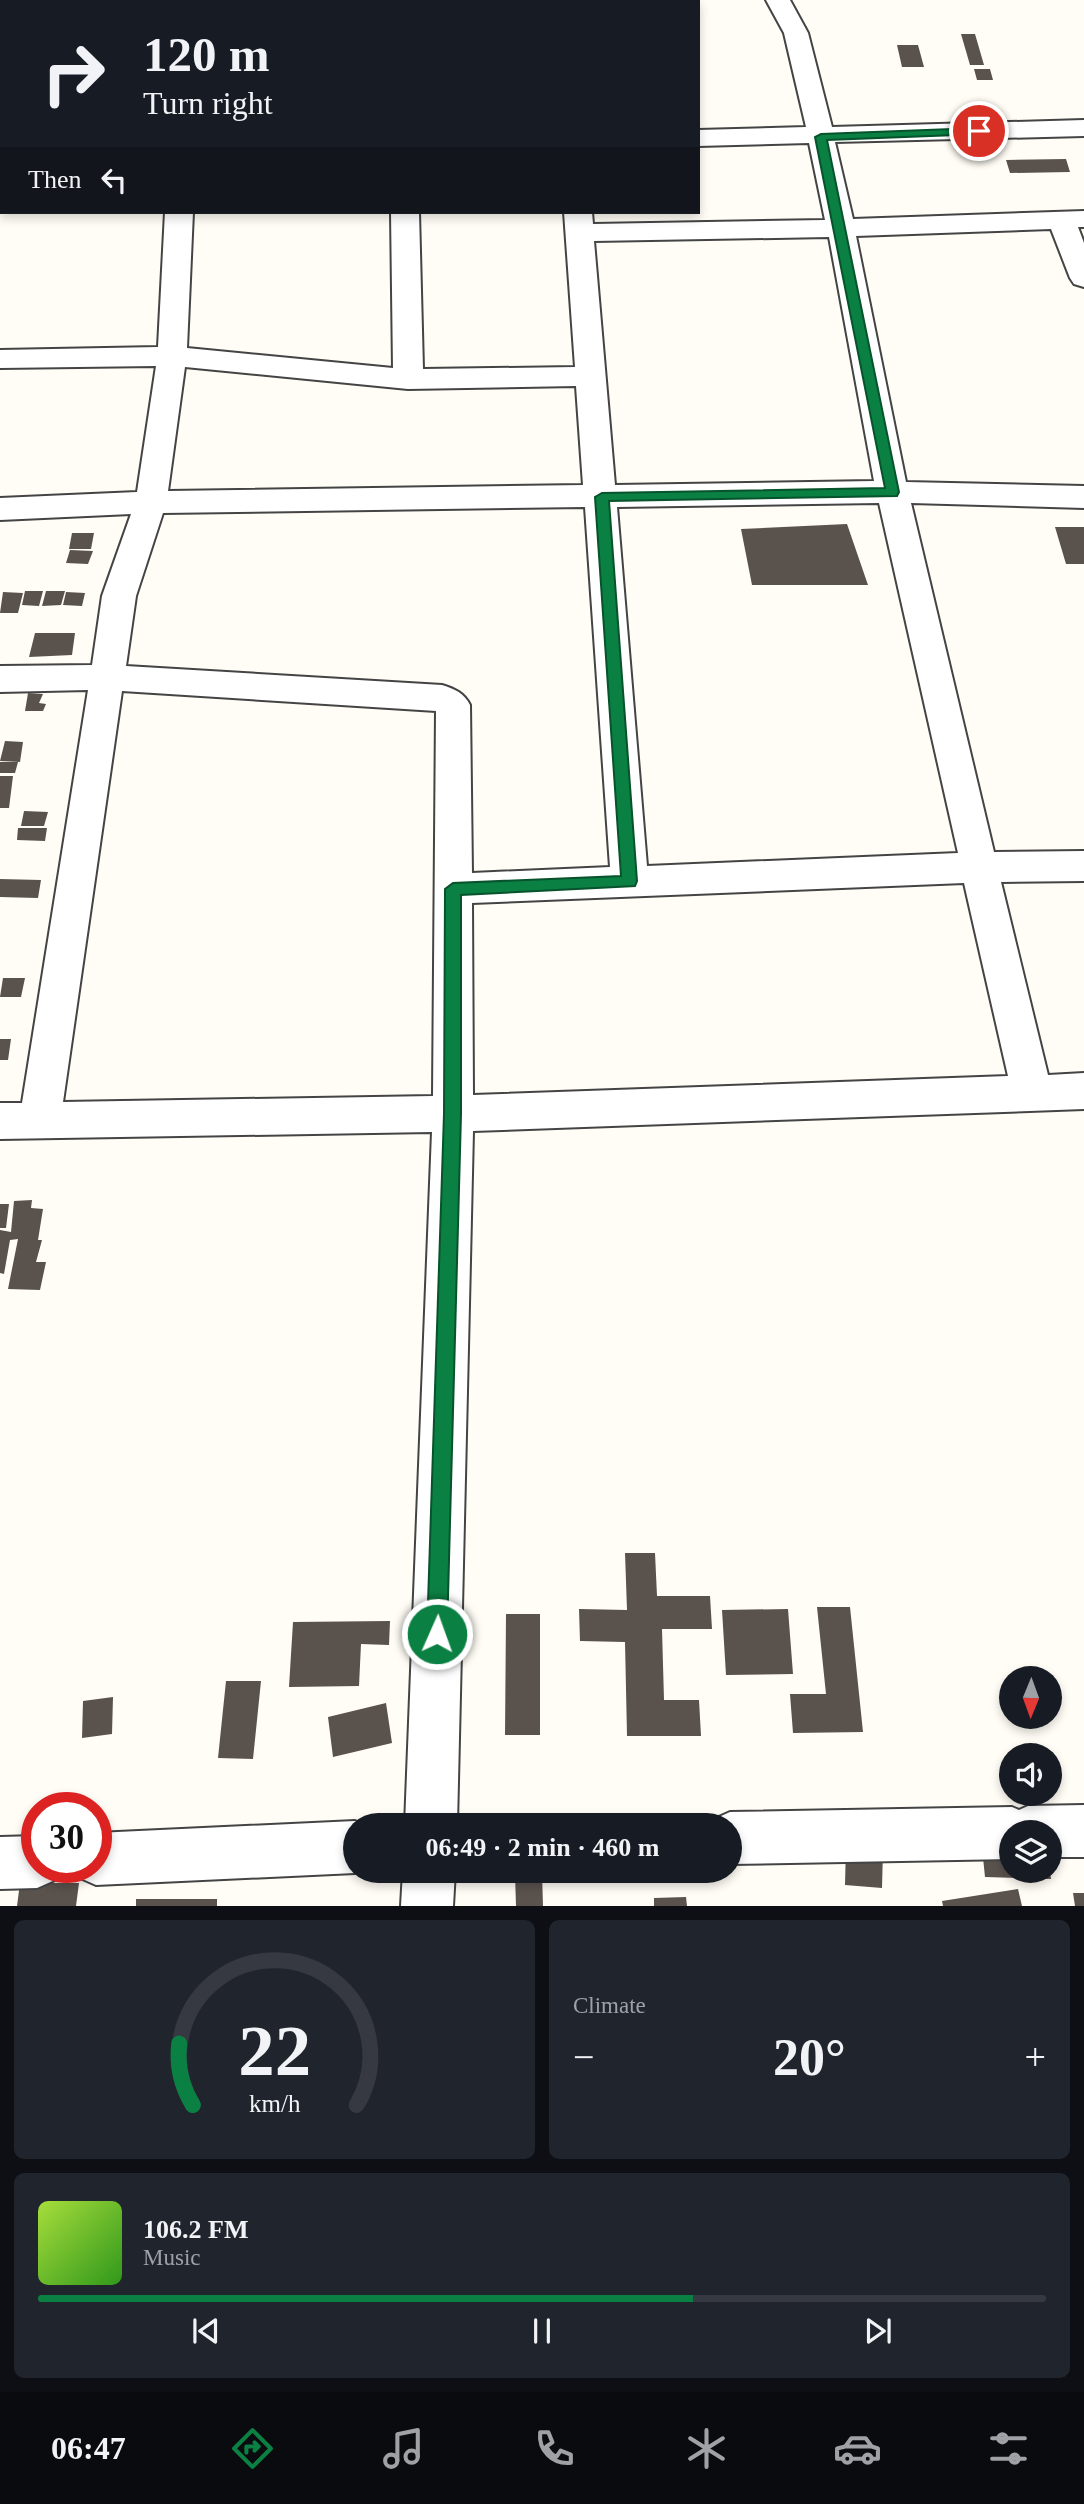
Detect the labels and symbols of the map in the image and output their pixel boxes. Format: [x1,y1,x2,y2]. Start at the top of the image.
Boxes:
pin [949,101,1009,161]
position arrow [400,1597,474,1671]
north arrow [999,1666,1062,1729]
speed limit sign: 30 [21,1792,112,1883]

